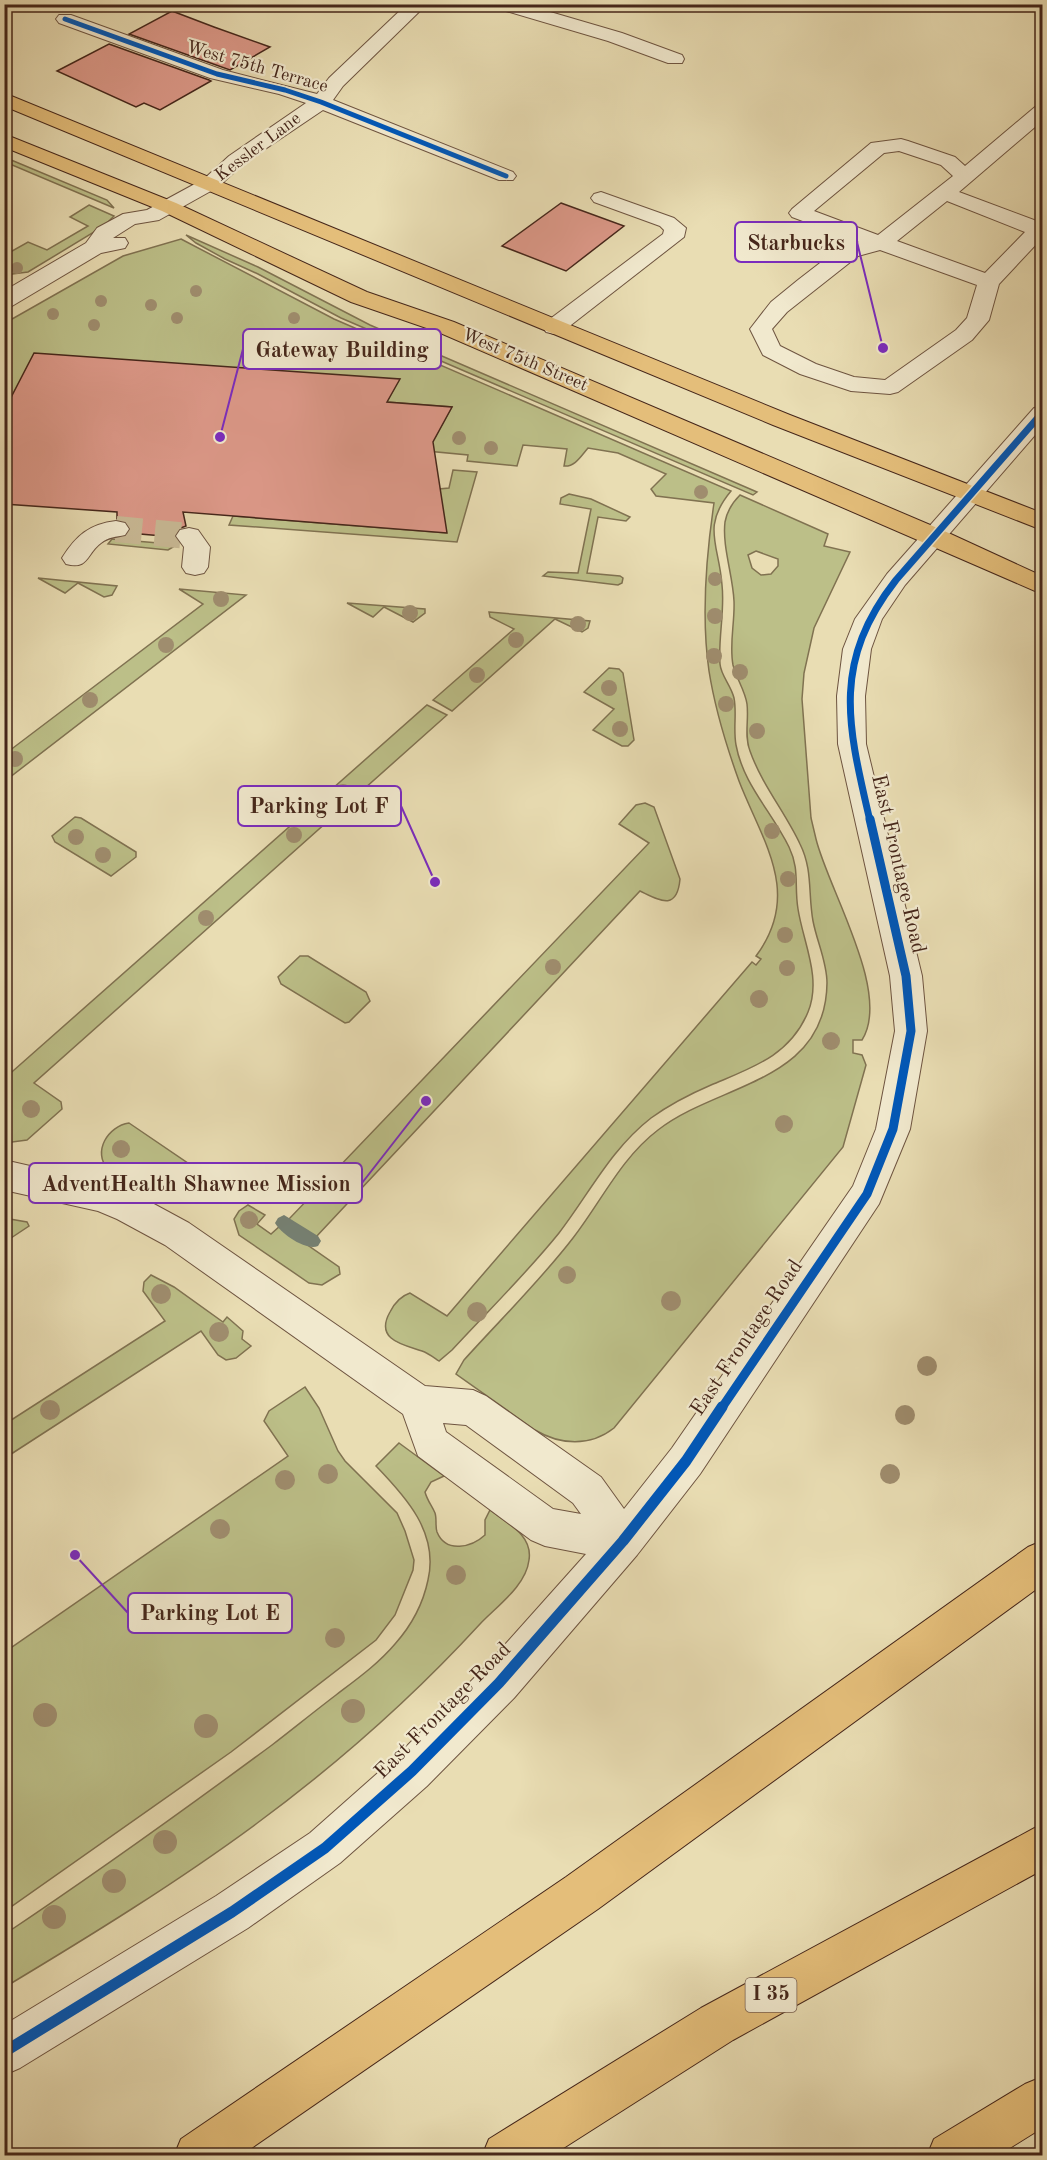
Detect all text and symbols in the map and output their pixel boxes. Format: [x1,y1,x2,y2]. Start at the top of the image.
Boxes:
street label: West 75th Terrace [184,38,330,96]
street label: Kessler Lane [212,109,304,185]
callout: Starbucks [735,222,857,262]
text: Starbucks [747,233,845,255]
street label: West 75th Street [460,325,590,395]
callout: Gateway Building [243,329,441,369]
text: Gateway Building [255,340,429,362]
street label: East Frontage Road [867,772,929,956]
callout: Parking Lot F [238,786,401,826]
text: Parking Lot F [249,796,389,818]
callout: AdventHealth Shawnee Mission [29,1163,362,1203]
text: AdventHealth Shawnee Mission [41,1174,351,1196]
street label: East Frontage Road [687,1256,807,1420]
callout: Parking Lot E [128,1593,292,1633]
text: Parking Lot E [140,1603,280,1625]
street label: East Frontage Road [371,1639,515,1783]
road number: I 35 [746,1978,796,2012]

